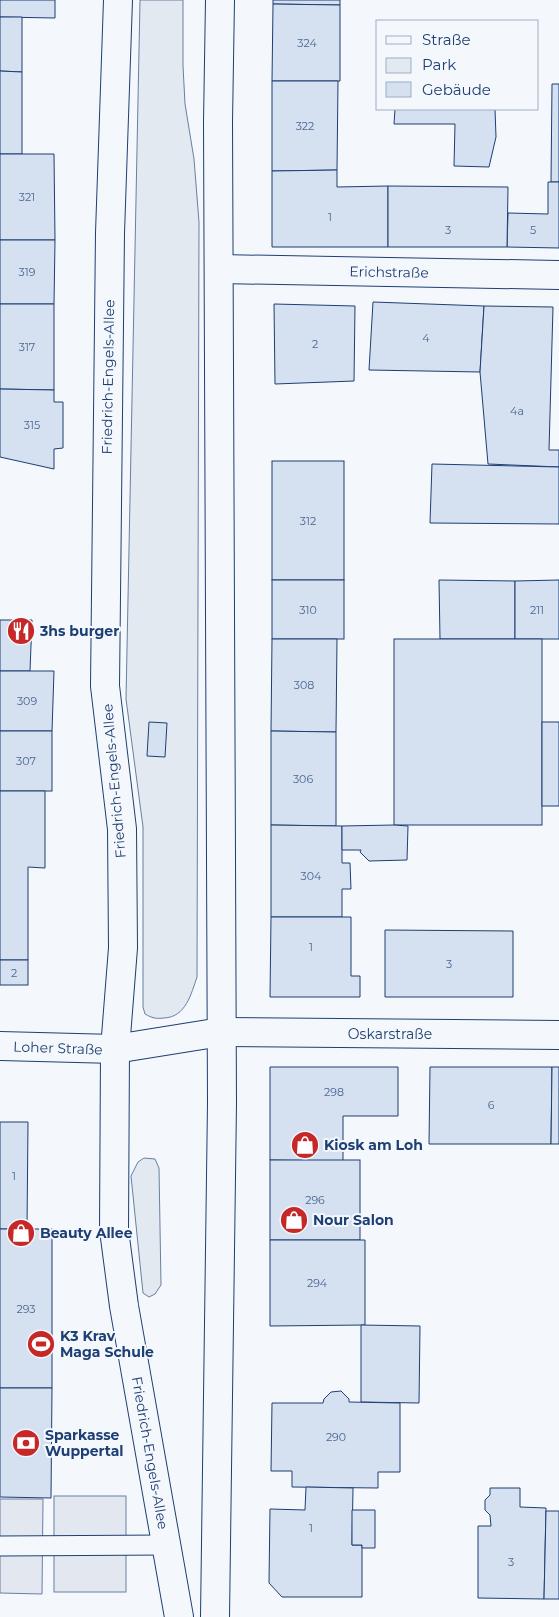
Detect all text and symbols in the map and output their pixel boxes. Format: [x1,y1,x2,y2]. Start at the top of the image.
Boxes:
legend [376,20,539,110]
text: Straße [422,30,471,49]
house number: 324 [297,36,317,50]
text: Park [422,55,456,74]
text: Gebäude [422,80,491,99]
house number: 322 [296,119,314,133]
house number: 321 [19,190,35,204]
house number: 1 [328,210,332,224]
house number: 3 [445,223,451,237]
house number: 5 [530,223,536,237]
street label: Erichstraße [349,262,429,282]
house number: 319 [19,265,36,279]
street label: Friedrich-Engels-Allee [98,299,118,455]
house number: 4 [422,331,430,345]
house number: 2 [312,337,318,351]
house number: 317 [19,340,35,354]
house number: 4a [510,404,524,418]
house number: 315 [24,418,40,432]
house number: 312 [300,514,316,528]
house number: 310 [299,603,317,617]
house number: 211 [530,603,544,617]
restaurant icon: 3hs burger [6,616,36,646]
place label: 3hs burger [39,622,119,640]
house number: 308 [294,678,314,692]
house number: 309 [17,694,37,708]
street label: Friedrich-Engels-Allee [98,703,130,859]
house number: 307 [16,754,36,768]
house number: 306 [293,772,313,786]
house number: 304 [301,869,322,883]
house number: 1 [309,940,313,954]
house number: 3 [446,957,452,971]
house number: 2 [11,966,17,980]
street label: Oskarstraße [348,1025,432,1043]
street label: Loher Straße [13,1037,103,1059]
house number: 298 [324,1085,344,1099]
house number: 6 [488,1098,495,1112]
shop icon: Kiosk am Loh [290,1130,320,1160]
place label: Kiosk am Loh [324,1136,423,1154]
house number: 1 [12,1169,16,1183]
house number: 296 [305,1193,325,1207]
shop icon: Nour Salon [279,1205,309,1235]
place label: Nour Salon [313,1211,394,1229]
shop icon: Beauty Allee [6,1218,36,1248]
place label: Beauty Allee [40,1224,133,1242]
house number: 294 [307,1276,328,1290]
house number: 293 [16,1302,36,1316]
place label: K3 Krav Maga Schule [60,1327,154,1361]
sports icon: K3 Krav Maga Schule [26,1329,56,1359]
street label: Friedrich-Engels-Allee [128,1375,172,1531]
place label: Sparkasse Wuppertal [45,1426,124,1460]
bank icon: Sparkasse Wuppertal [11,1428,41,1458]
house number: 290 [326,1430,346,1444]
house number: 1 [309,1521,313,1535]
house number: 3 [508,1555,514,1569]

